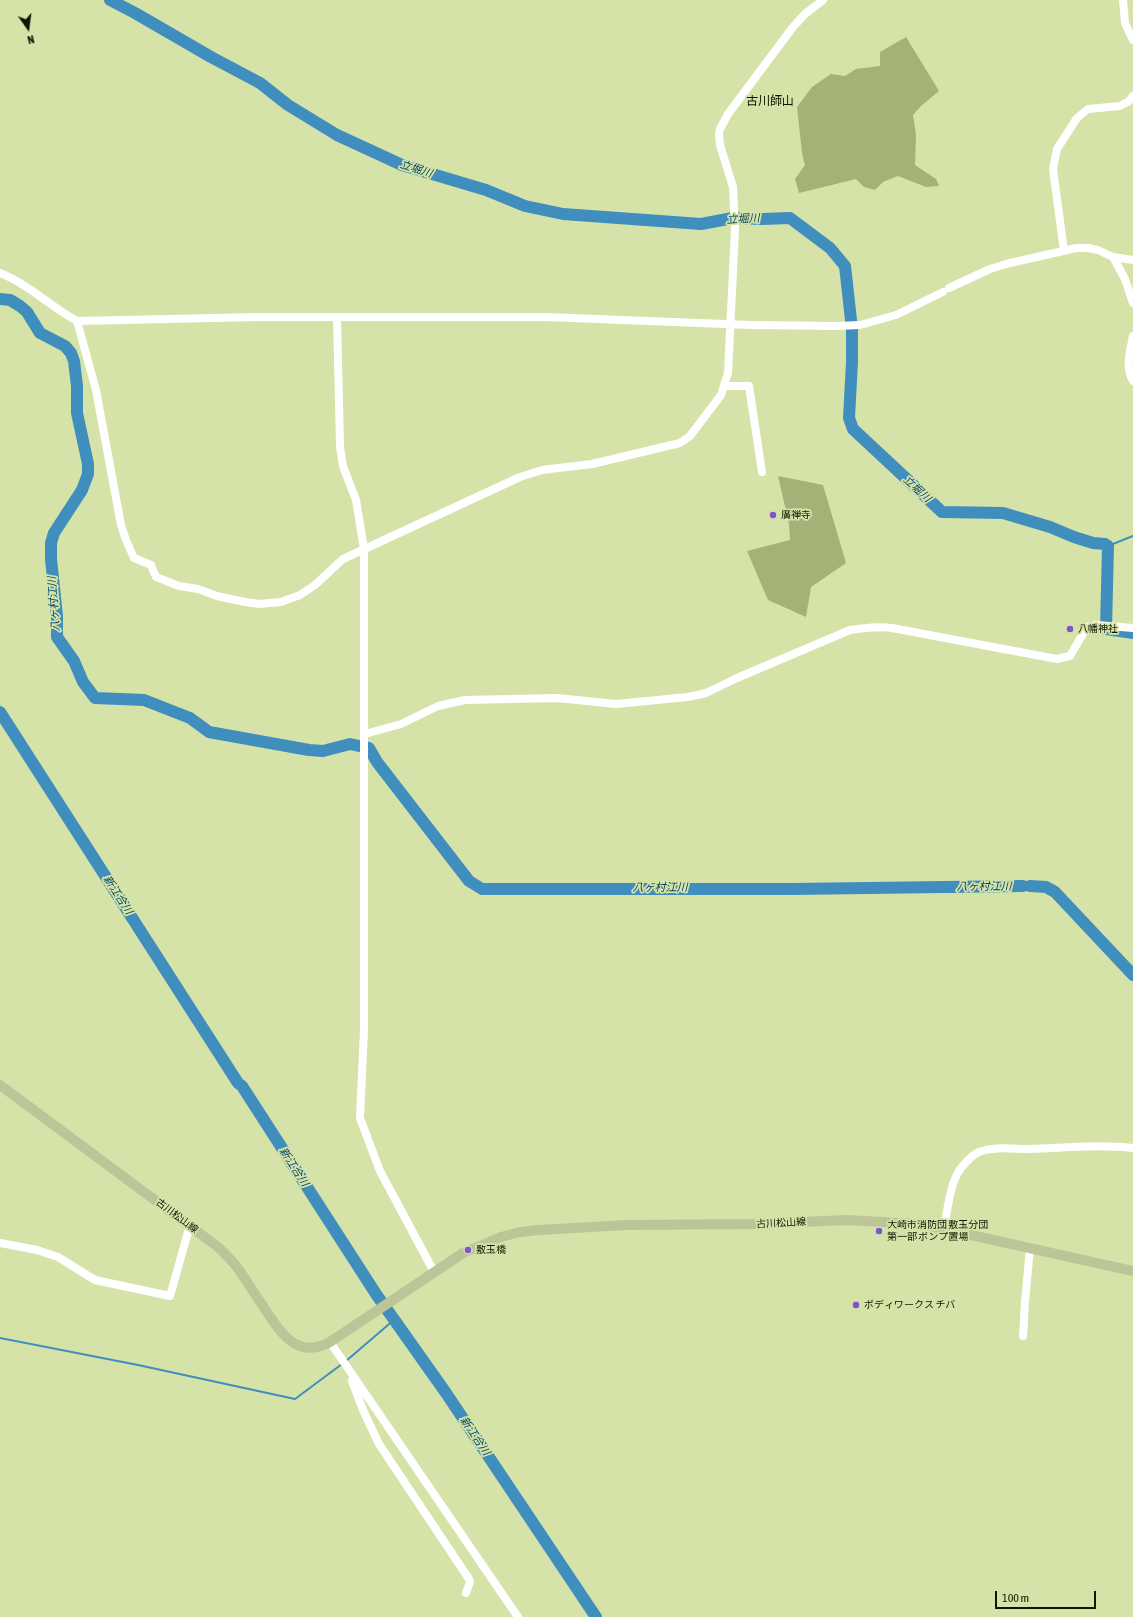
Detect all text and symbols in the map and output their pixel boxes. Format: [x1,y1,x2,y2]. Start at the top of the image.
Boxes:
north arrow [8,8,48,48]
text: N [26,33,36,46]
district label: 古川師山 [746,94,794,108]
water label: 立堀川 [398,158,434,180]
water label: 立堀川 [726,212,760,226]
water label: 立堀川 [900,473,934,505]
place label: 廣禅寺 [781,509,811,521]
marker: 廣禅寺 [768,510,778,520]
water label: 八ヶ村江川 [45,576,63,632]
place label: 八幡神社 [1078,623,1118,635]
marker: 八幡神社 [1065,624,1075,634]
water label: 新江合川 [100,873,136,917]
water label: 八ヶ村江川 [957,880,1011,894]
water label: 八ヶ村江川 [633,881,687,895]
water label: 新江合川 [276,1145,312,1189]
street label: 古川松山線 [153,1196,201,1236]
street label: 古川松山線 [756,1216,806,1230]
place label: 大崎市消防団 敷玉分団 第一部 ポンプ置場 [887,1219,988,1242]
marker: 大崎市消防団 敷玉分団 第一部 ポンプ置場 [874,1226,884,1236]
place label: 敷玉橋 [476,1244,506,1256]
marker: 敷玉橋 [463,1245,473,1255]
place label: ボディワークス チバ [864,1299,955,1311]
marker: ボディワークス チバ [851,1300,861,1310]
water label: 新江合川 [457,1414,493,1458]
scale bar [997,1583,1098,1609]
text: 100 m [1002,1591,1029,1605]

